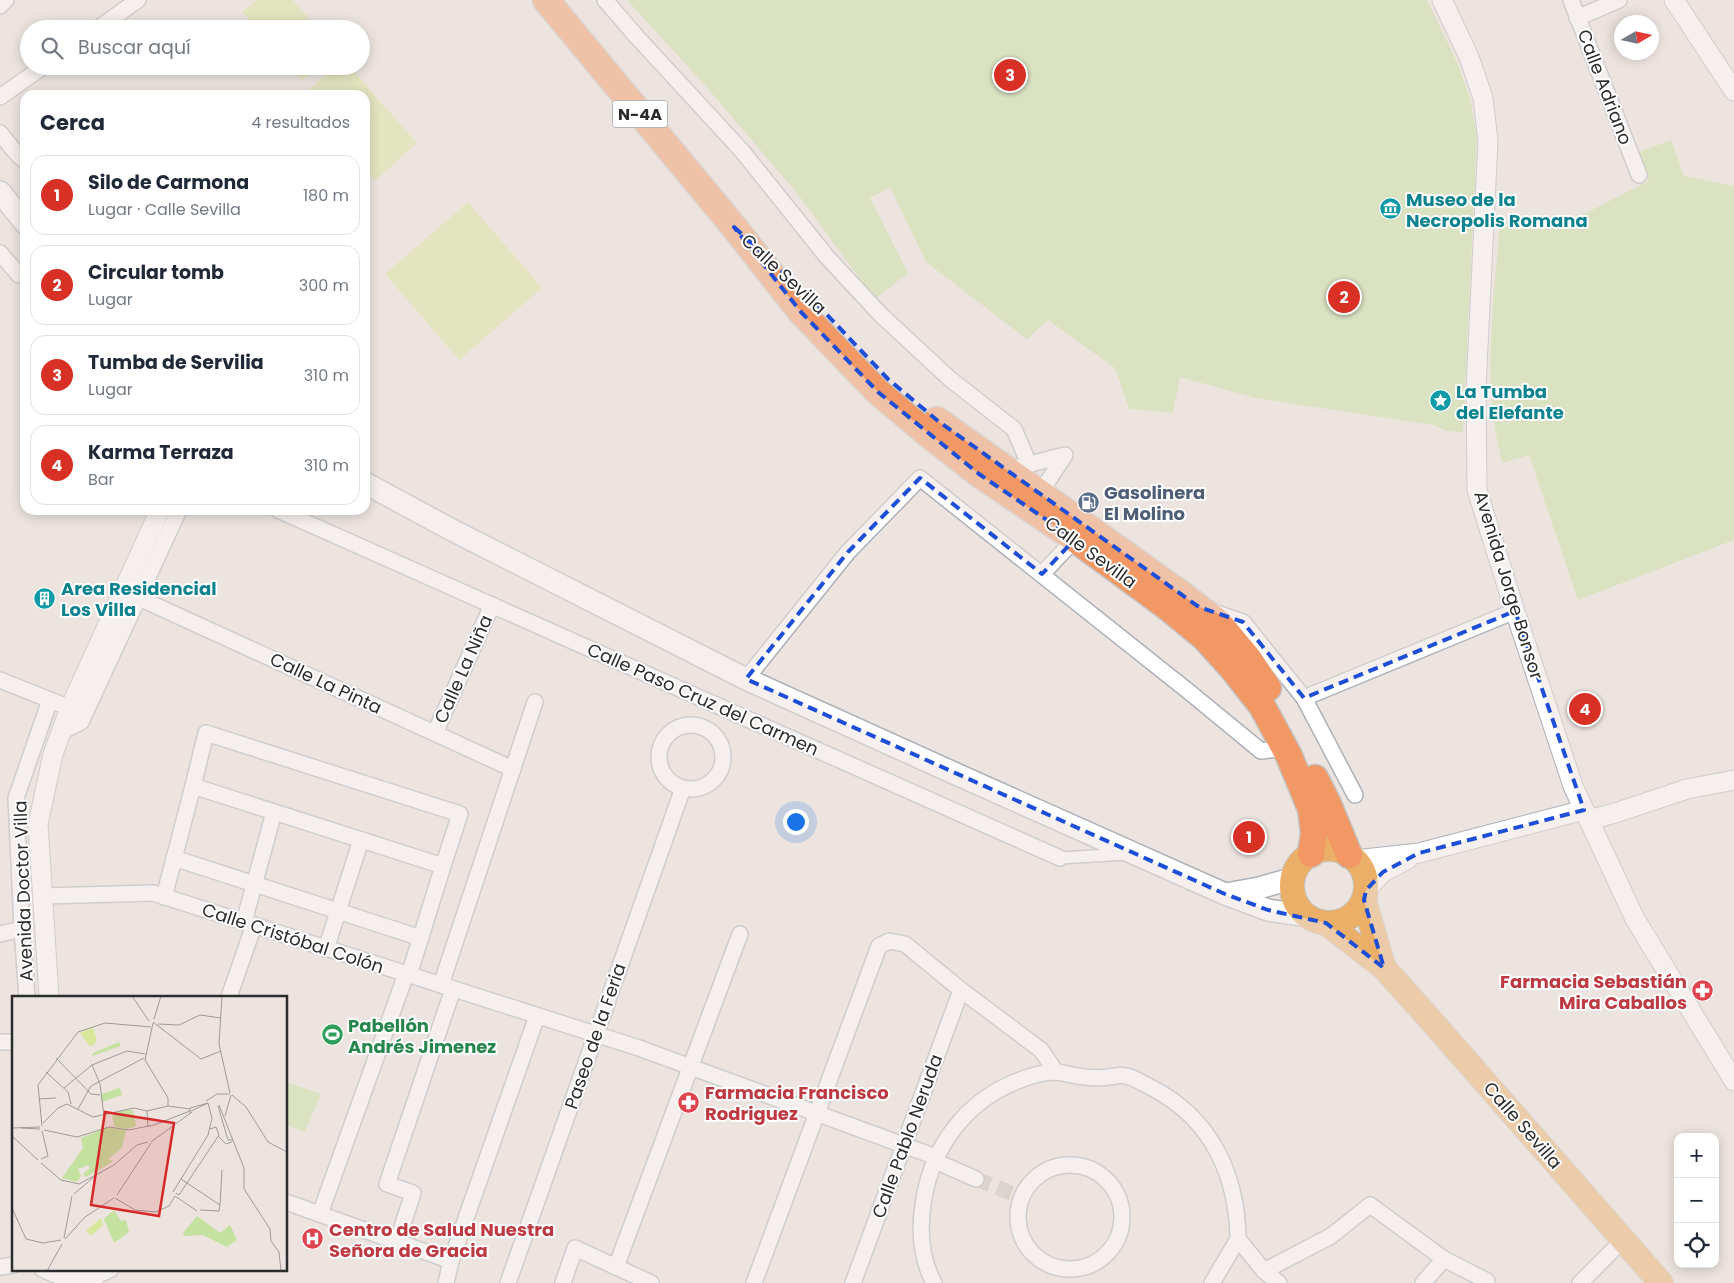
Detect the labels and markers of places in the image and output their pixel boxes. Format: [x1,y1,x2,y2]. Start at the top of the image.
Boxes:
pin: 3 [994,56,1026,94]
place label: Museo de la Necropolis Romana [1406,187,1588,233]
museum icon: Museo de la Necropolis Romana [1378,197,1402,221]
pin: 2 [1328,278,1360,316]
place label: La Tumba del Elefante [1456,379,1564,425]
place icon: La Tumba del Elefante [1428,389,1452,413]
place label: Gasolinera El Molino [1104,480,1205,526]
fuel station icon: Gasolinera El Molino [1076,490,1100,514]
place label: Area Residencial Los Villa [61,576,216,622]
building icon: Area Residencial Los Villa [33,586,57,610]
pin: 4 [1569,690,1601,728]
pin: 1 [1233,818,1265,856]
place label: Farmacia Sebastián Mira Caballos [1500,969,1687,1015]
pharmacy icon: Farmacia Sebastián Mira Caballos [1691,979,1715,1003]
place label: Pabellón Andrés Jimenez [348,1013,496,1059]
sports icon: Pabellón Andrés Jimenez [320,1023,344,1047]
place label: Farmacia Francisco Rodriguez [705,1080,889,1126]
pharmacy icon: Farmacia Francisco Rodriguez [677,1090,701,1114]
place label: Centro de Salud Nuestra Señora de Gracia [329,1217,554,1263]
hospital icon: Centro de Salud Nuestra Señora de Gracia [301,1227,325,1251]

